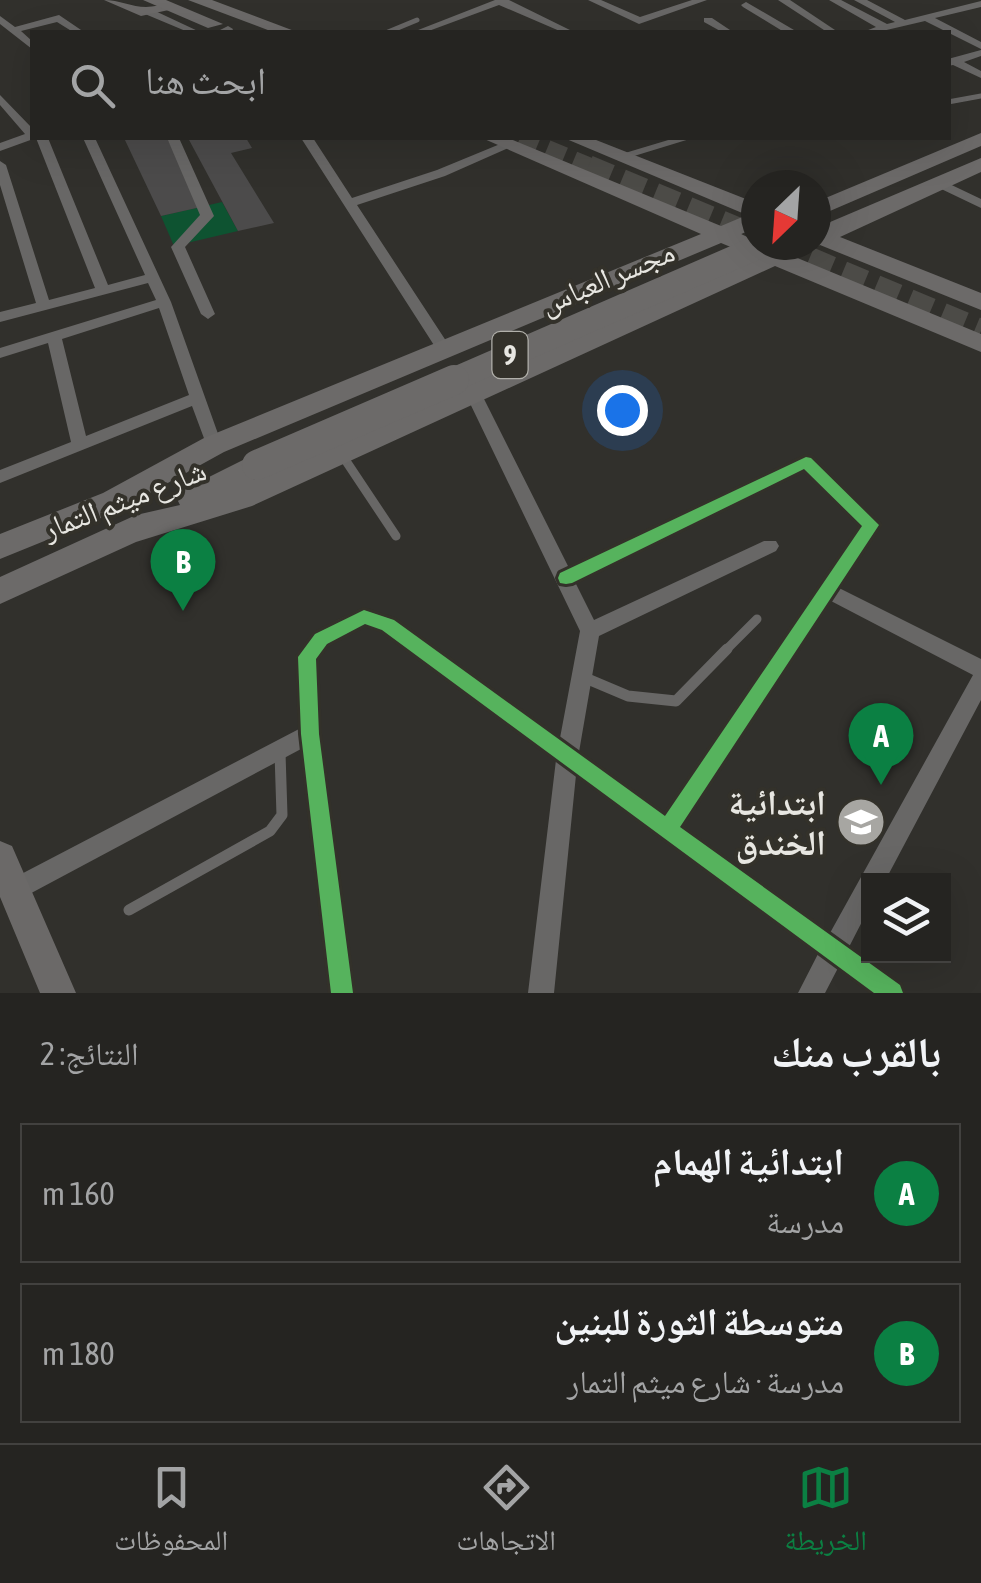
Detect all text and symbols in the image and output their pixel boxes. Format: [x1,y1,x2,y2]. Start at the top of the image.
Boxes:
search box [30,30,951,140]
icon: search [65,58,120,113]
text: ابحث هنا [145,59,266,102]
north arrow [741,170,831,260]
street label: مجسر العباس [535,234,680,322]
road number: 9 [492,332,528,378]
your location [597,385,648,436]
street label: شارع ميثم التمار [37,452,212,550]
pin: B [150,528,216,611]
pin: A [848,702,914,785]
place label: ابتدائية الخندق [728,782,826,864]
school or university icon: ابتدائية الخندق [835,796,887,848]
map controls [861,873,951,963]
button: layers [861,873,951,963]
text: بالقرب منك [771,1028,941,1076]
text: النتائج: 2 [40,1035,139,1072]
text: ابتدائية الهمام [653,1140,844,1183]
text: 160 m [42,1175,115,1212]
text: A [899,1175,914,1212]
text: مدرسة [766,1203,844,1240]
text: متوسطة الثورة للبنين [554,1300,844,1343]
text: 180 m [42,1335,115,1372]
text: B [899,1335,914,1372]
text: مدرسة · شارع ميثم التمار [567,1363,844,1400]
tab: المحفوظات [114,1460,228,1568]
tab: الاتجاهات [457,1460,556,1568]
tab: الخريطة [784,1460,867,1568]

